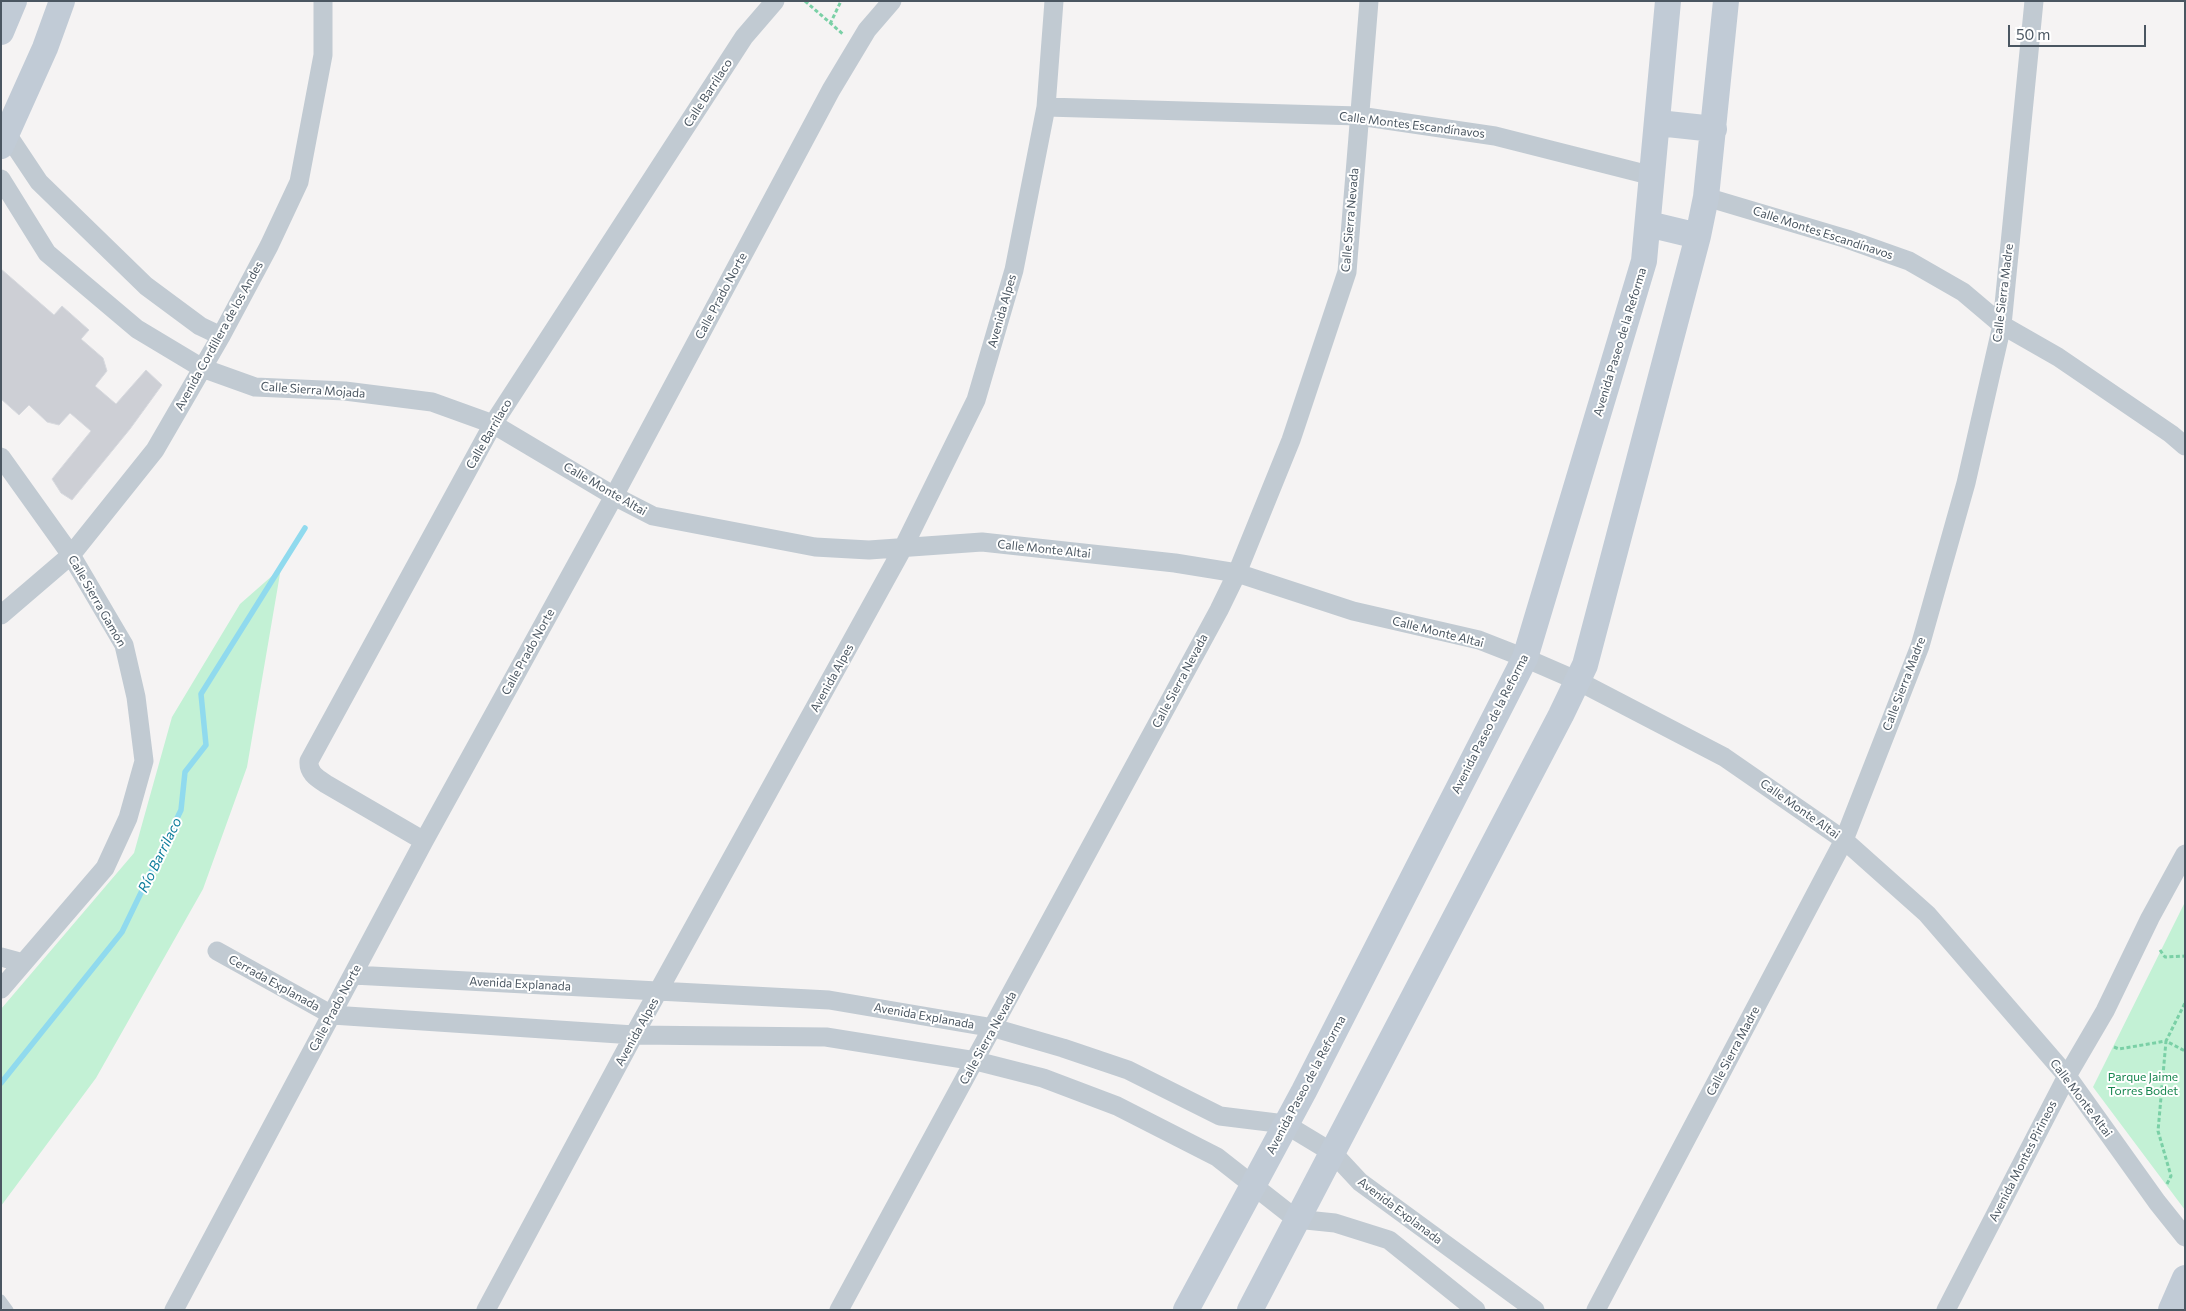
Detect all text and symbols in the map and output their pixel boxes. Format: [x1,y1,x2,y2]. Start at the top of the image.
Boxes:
scale bar [2011,15,2148,47]
text: 50 m [2016,25,2050,43]
street label: Calle Barrilaco [681,56,735,130]
street label: Calle Montes Escandínavos [1338,109,1486,141]
street label: Calle Sierra Nevada [1338,167,1362,273]
street label: Calle Montes Escandínavos [1751,203,1895,263]
street label: Calle Sierra Madre [1990,243,2016,343]
street label: Calle Prado Norte [692,250,750,342]
street label: Avenida Cordillera de los Andes [172,259,266,413]
street label: Avenida Paseo de la Reforma [1590,266,1650,418]
street label: Avenida Alpes [985,273,1019,349]
street label: Calle Sierra Mojada [260,379,366,401]
street label: Calle Barrilaco [463,396,515,472]
street label: Calle Monte Altai [561,459,649,519]
street label: Calle Monte Altai [997,537,1091,561]
street label: Calle Sierra Gamón [65,553,129,649]
street label: Calle Prado Norte [498,606,558,698]
street label: Calle Monte Altai [1391,614,1485,650]
street label: Calle Sierra Nevada [1149,632,1211,730]
street label: Calle Sierra Madre [1880,635,1928,733]
street label: Avenida Alpes [807,641,857,715]
street label: Avenida Paseo de la Reforma [1448,652,1532,796]
street label: Calle Monte Altai [1757,776,1843,842]
water label: Río Barrilaco [135,815,185,895]
street label: Cerrada Explanada [226,952,322,1014]
street label: Calle Prado Norte [306,962,364,1054]
street label: Avenida Explanada [469,974,571,994]
street label: Calle Sierra Nevada [956,989,1020,1087]
street label: Avenida Alpes [612,995,662,1069]
street label: Avenida Explanada [873,1000,975,1032]
street label: Calle Sierra Madre [1703,1004,1763,1098]
street label: Avenida Paseo de la Reforma [1263,1013,1349,1157]
street label: Calle Monte Altai [2047,1056,2115,1140]
park label: Parque Jaime Torres Bodet [2108,1070,2178,1098]
street label: Avenida Montes Pirineos [1986,1098,2060,1224]
street label: Avenida Explanada [1355,1175,1445,1247]

